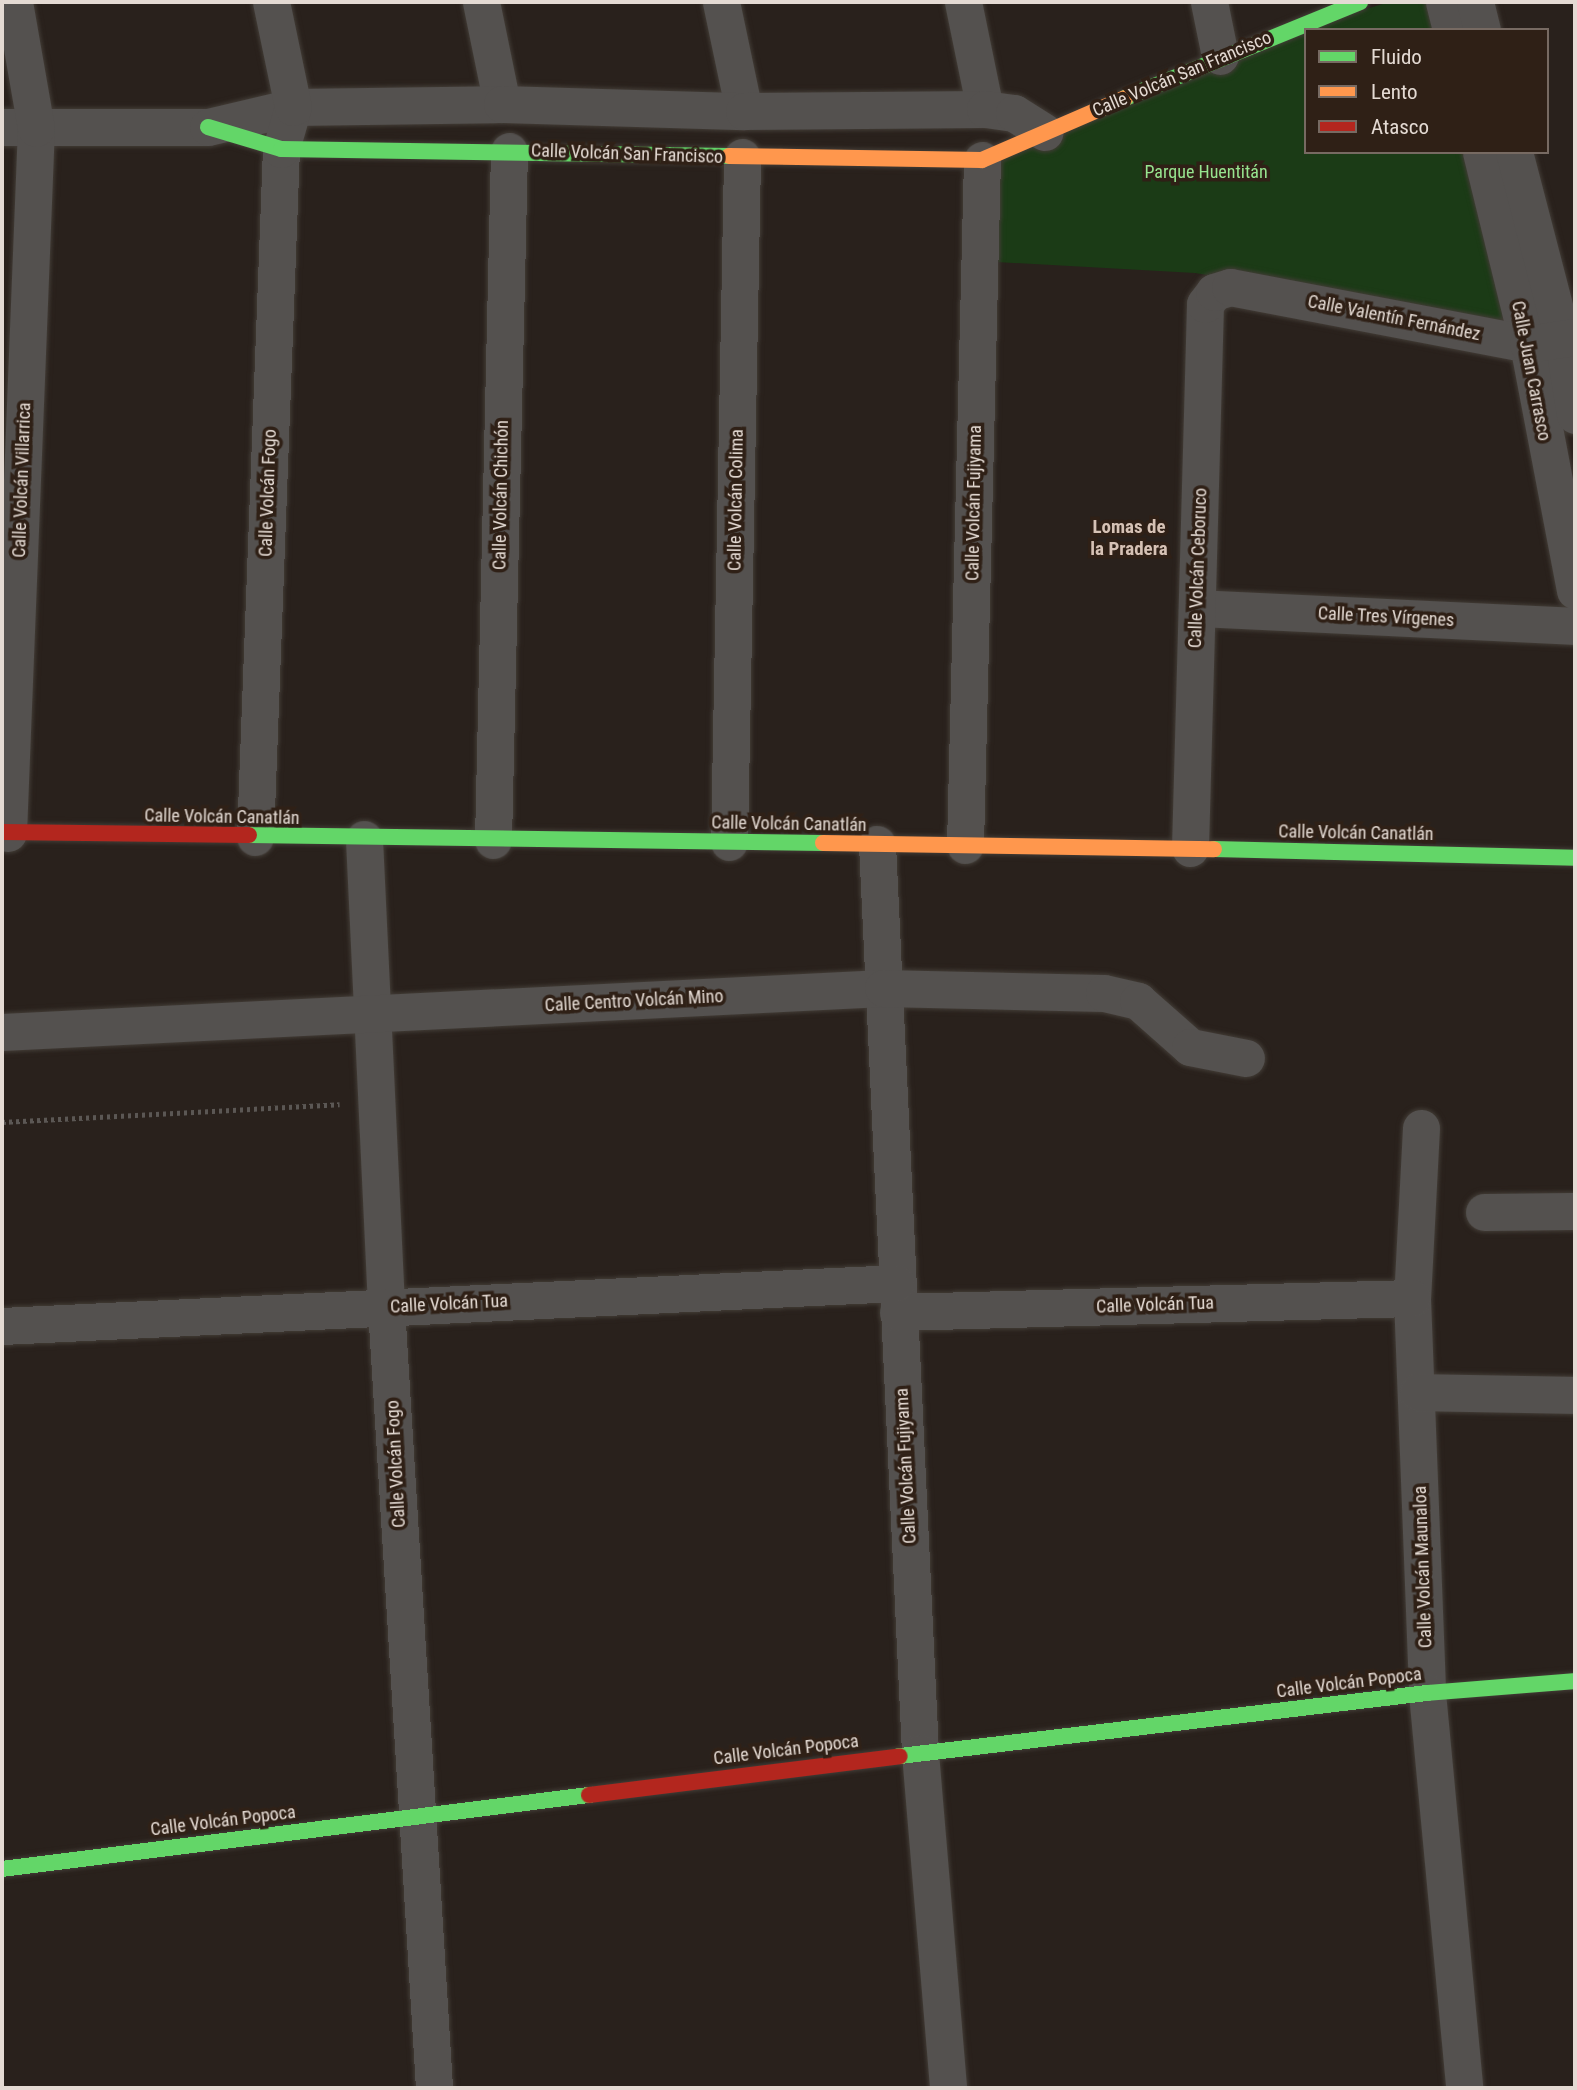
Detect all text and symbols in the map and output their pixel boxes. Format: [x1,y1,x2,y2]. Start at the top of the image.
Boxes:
street label: Calle Volcán San Francisco [1089,27,1275,121]
legend [1304,28,1549,154]
text: Fluido [1371,45,1422,69]
text: Lento [1371,80,1418,104]
text: Atasco [1371,115,1429,139]
street label: Calle Volcán San Francisco [531,140,723,168]
park label: Parque Huentitán [1144,161,1268,183]
street label: Calle Valentín Fernández [1306,291,1482,345]
street label: Calle Juan Carrasco [1507,299,1555,443]
street label: Calle Volcán Villarrica [8,402,36,558]
street label: Calle Volcán Chichón [489,420,513,570]
street label: Calle Volcán Fujiyama [962,425,986,581]
street label: Calle Volcán Fogo [255,429,281,557]
street label: Calle Volcán Colima [724,429,748,571]
street label: Calle Volcán Ceboruco [1184,487,1212,649]
district label: Lomas de la Pradera [1090,516,1168,560]
street label: Calle Tres Vírgenes [1317,603,1455,631]
street label: Calle Volcán Canatlán [144,805,300,829]
street label: Calle Volcán Canatlán [711,812,867,836]
street label: Calle Volcán Canatlán [1278,821,1434,845]
street label: Calle Centro Volcán Mino [544,986,724,1016]
street label: Calle Volcán Tua [389,1290,509,1318]
street label: Calle Volcán Tua [1096,1292,1214,1318]
street label: Calle Volcán Fujiyama [891,1388,921,1544]
street label: Calle Volcán Fogo [382,1400,410,1528]
street label: Calle Volcán Maunaloa [1409,1486,1437,1648]
street label: Calle Volcán Popoca [1275,1663,1423,1703]
street label: Calle Volcán Popoca [712,1730,860,1770]
street label: Calle Volcán Popoca [149,1801,297,1841]

